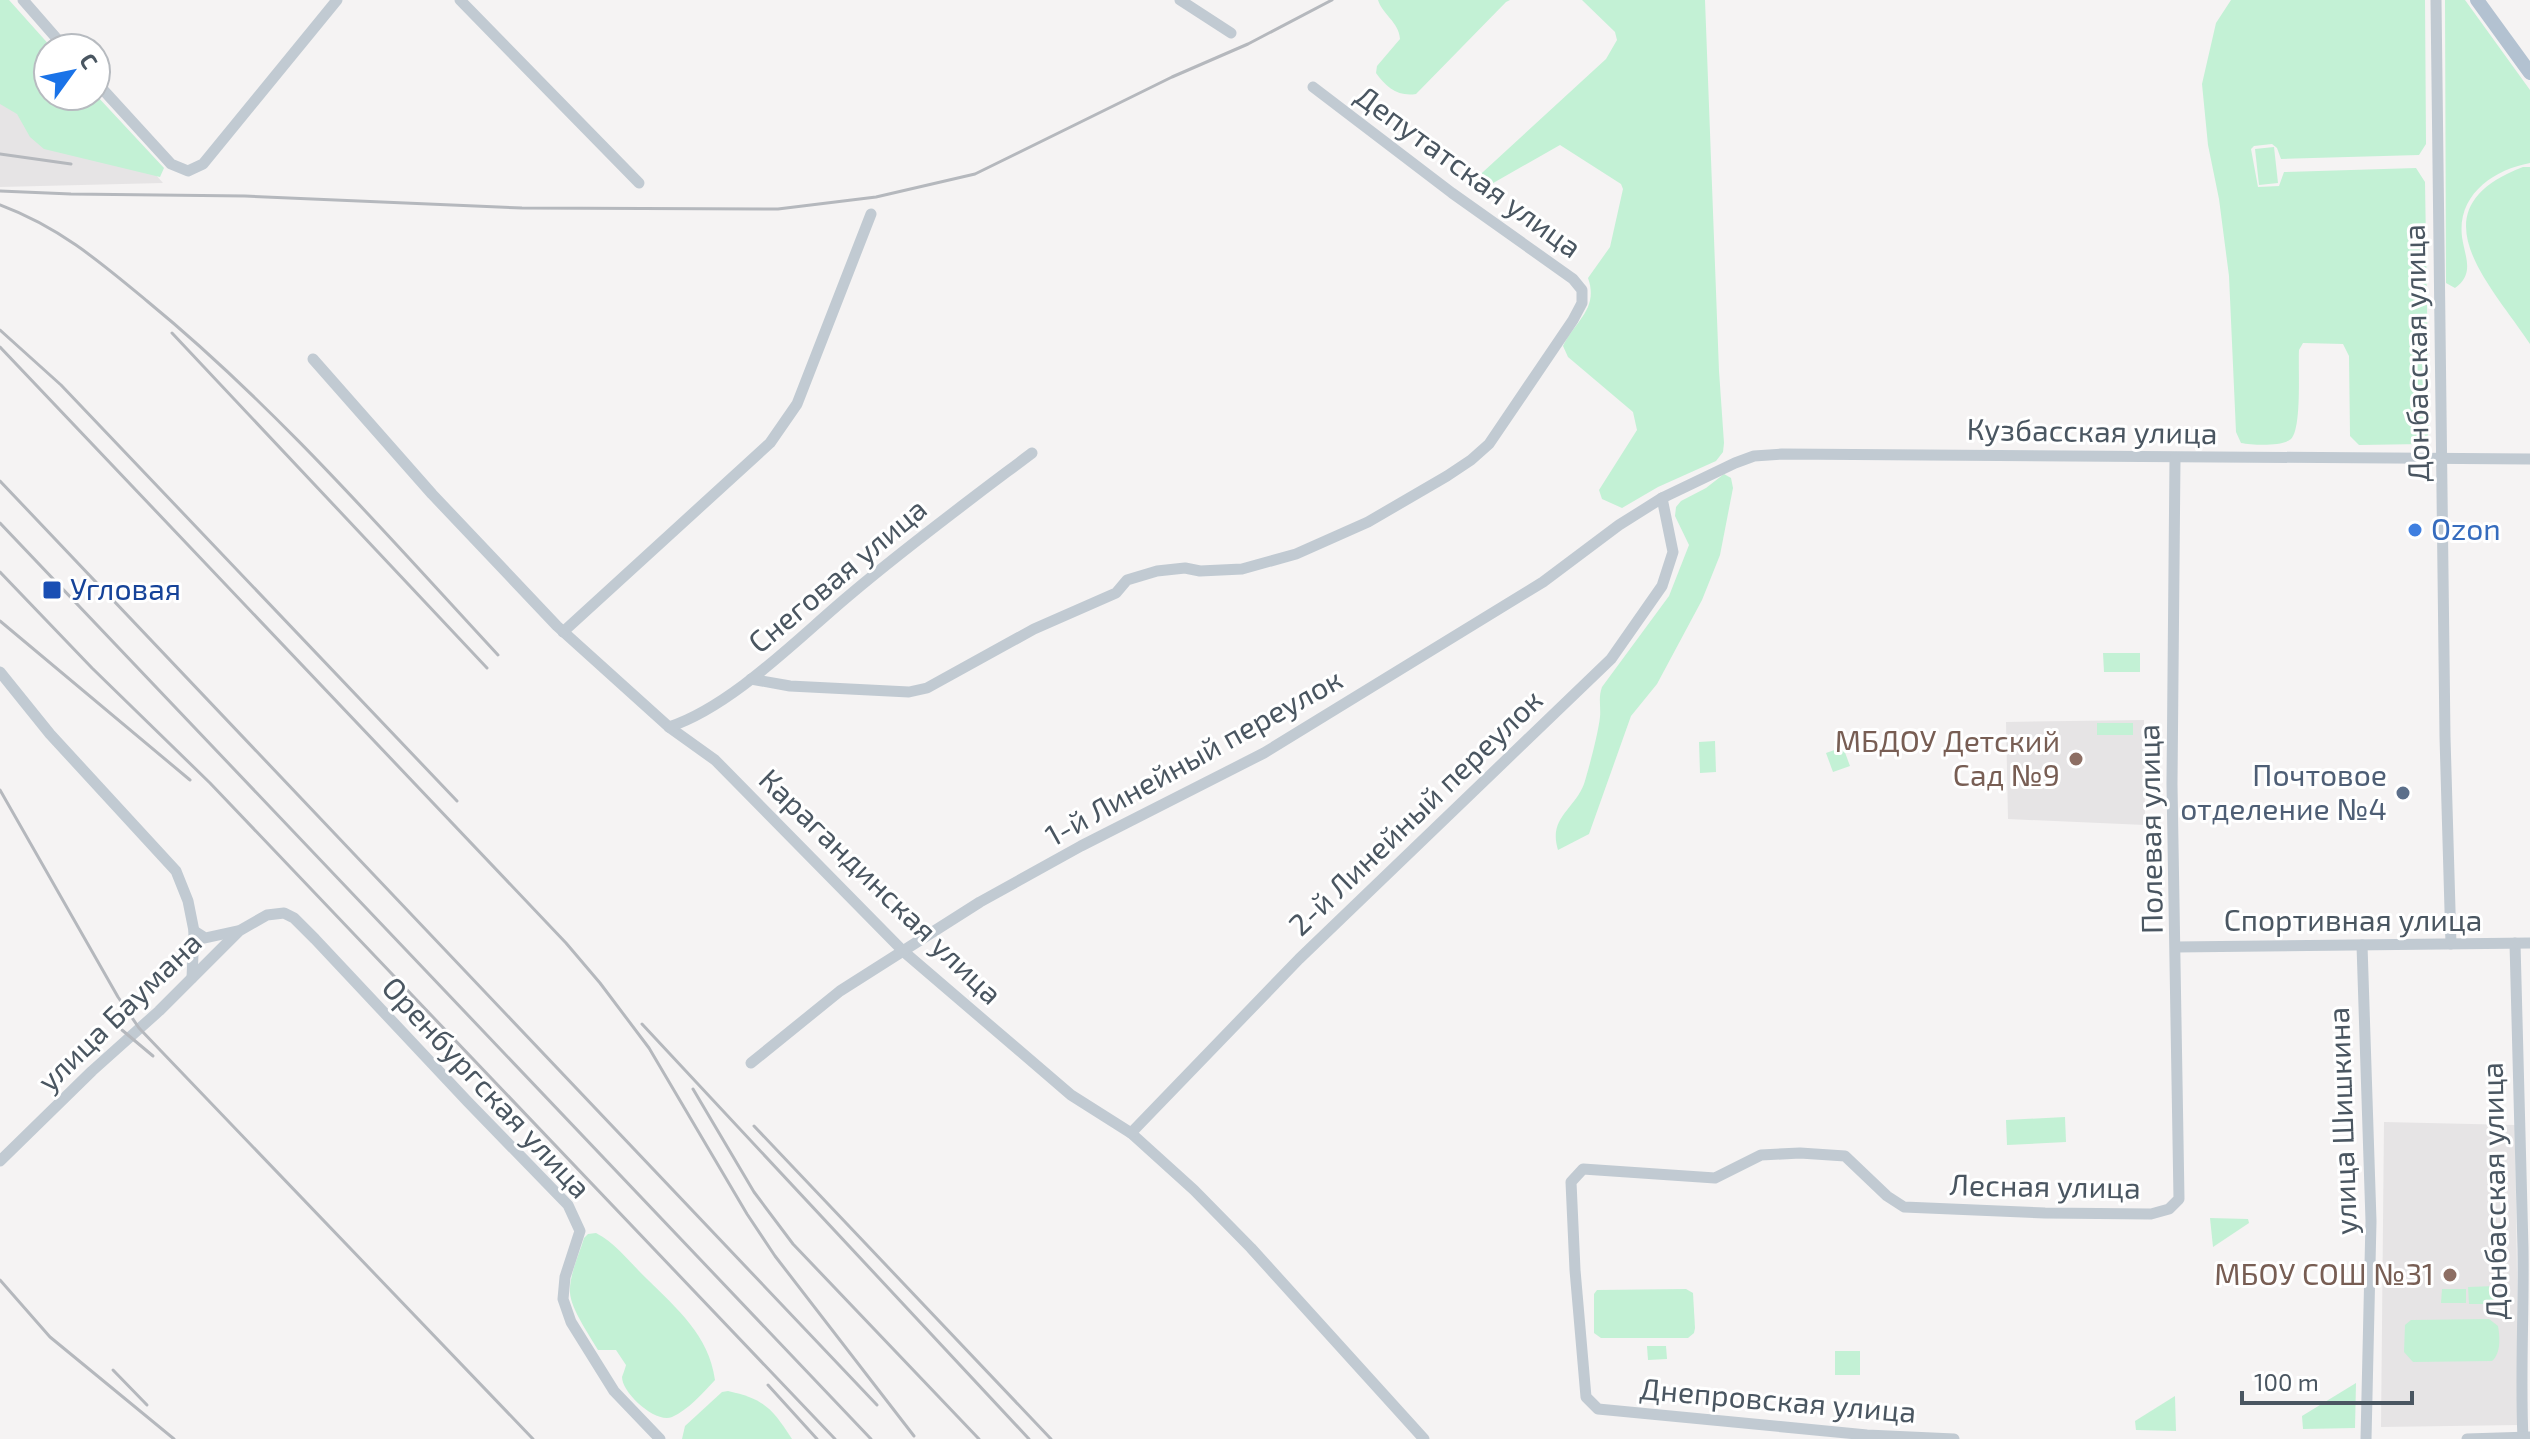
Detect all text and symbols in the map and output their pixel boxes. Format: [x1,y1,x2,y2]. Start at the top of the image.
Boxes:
north arrow [32,32,112,112]
text: С [75,48,104,73]
street label: Депутатская улица [1349,76,1589,265]
street label: Донбасская улица [2395,224,2436,482]
street label: Кузбасская улица [1966,410,2218,451]
street label: Снеговая улица [740,490,934,660]
place label: Ozon [2431,510,2501,546]
marker: Ozon [2406,521,2424,539]
place label: Угловая [70,570,181,606]
marker: Угловая [41,579,63,601]
street label: 1-й Линейный переулок [1038,660,1348,854]
street label: 2-й Линейный переулок [1280,681,1550,943]
place label: МБДОУ Детский Сад №9 [1835,722,2060,792]
street label: Полевая улица [2129,724,2170,934]
marker: МБДОУ Детский Сад №9 [2067,750,2085,768]
place label: Почтовое отделение №4 [2180,756,2387,826]
street label: Карагандинская улица [752,760,1010,1012]
marker: Почтовое отделение №4 [2394,784,2412,802]
street label: Спортивная улица [2224,901,2482,938]
street label: улица Баумана [29,923,209,1099]
street label: Оренбургская улица [375,969,599,1205]
street label: улица Шишкина [2319,1007,2364,1236]
street label: Донбасская улица [2473,1062,2514,1320]
street label: Лесная улица [1949,1165,2141,1206]
place label: МБОУ СОШ №31 [2214,1255,2434,1291]
marker: МБОУ СОШ №31 [2441,1266,2459,1284]
scale bar [2242,1355,2412,1405]
text: 100 m [2254,1367,2319,1396]
street label: Днепровская улица [1638,1369,1918,1430]

